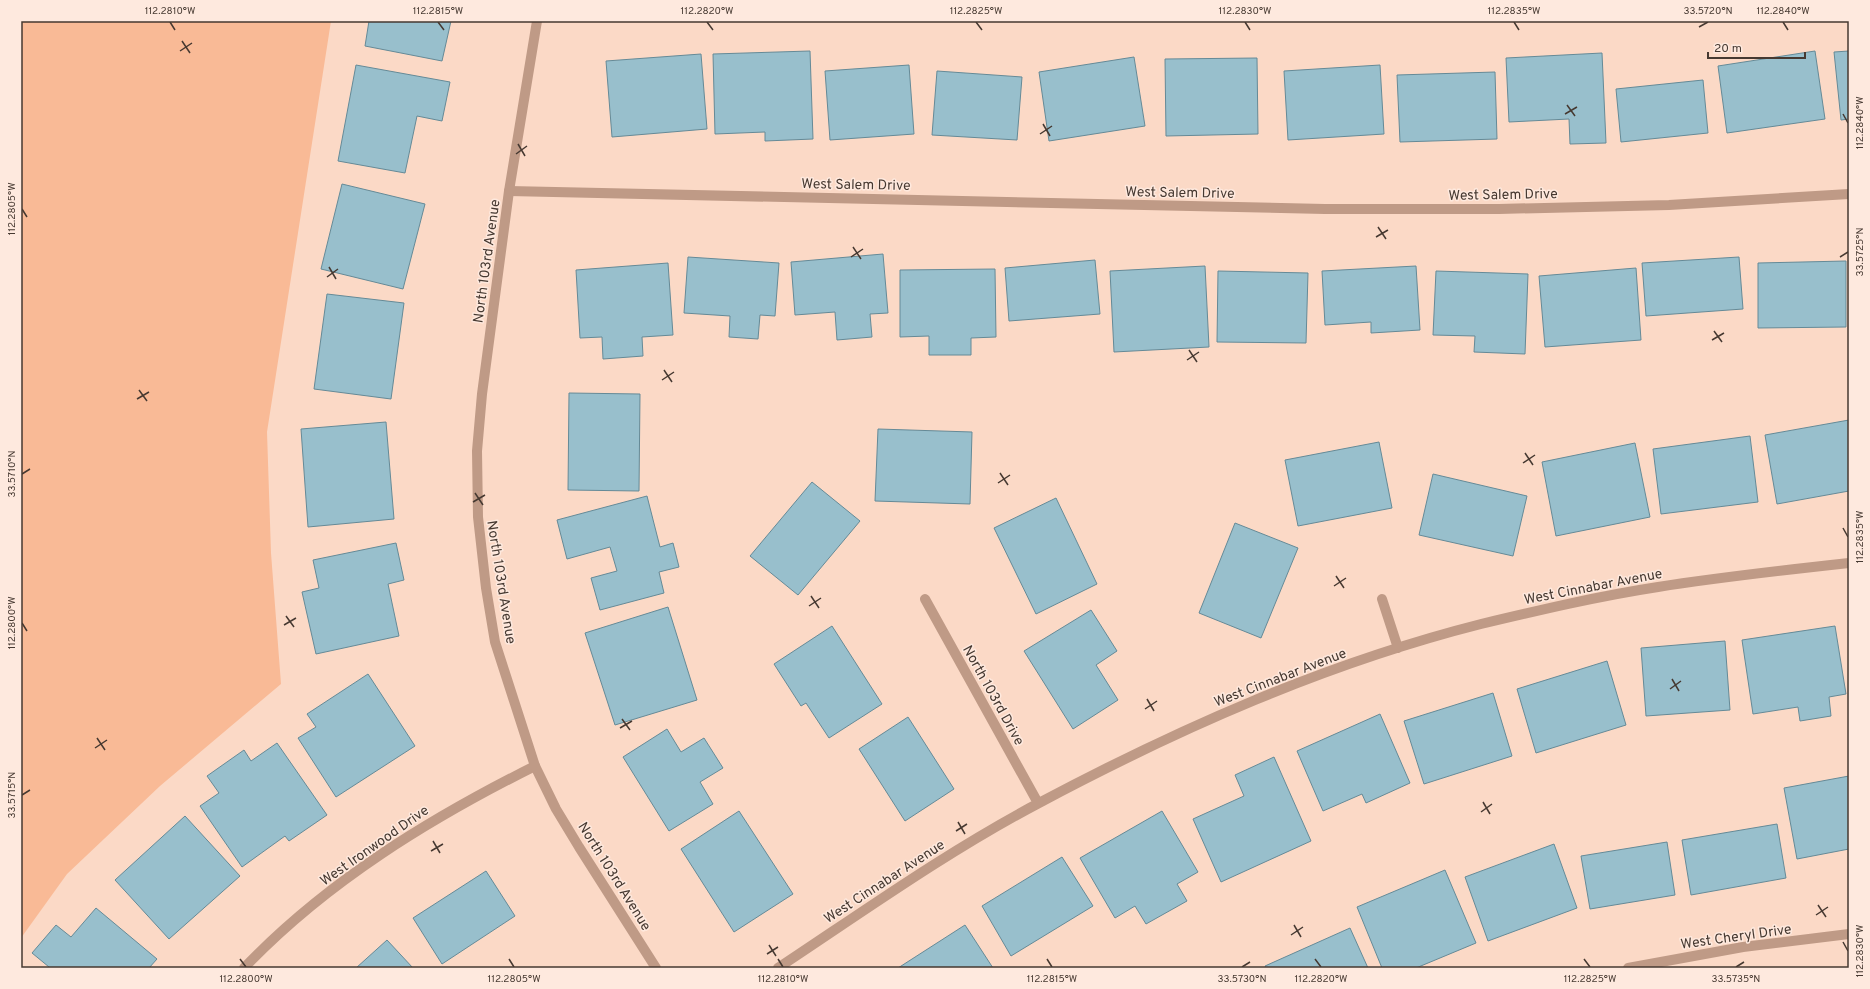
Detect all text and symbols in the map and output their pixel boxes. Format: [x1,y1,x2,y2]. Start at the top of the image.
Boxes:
text: 112.2810°W [145,5,195,18]
text: 112.2815°W [413,5,463,18]
text: 112.2820°W [681,5,733,18]
text: 112.2825°W [950,5,1002,18]
text: 112.2830°W [1219,5,1271,18]
text: 112.2835°W [1488,5,1540,18]
text: 33.5720°N [1683,5,1733,18]
text: 112.2840°W [1756,5,1810,18]
scale bar [1708,34,1805,60]
text: 20 m [1714,41,1742,57]
text: 112.2840°W [1854,96,1867,150]
street label: West Salem Drive [801,176,911,195]
text: 112.2805°W [6,182,19,236]
street label: West Salem Drive [1125,184,1235,203]
street label: West Salem Drive [1448,186,1558,205]
street label: North 103rd Avenue [470,198,505,324]
text: 33.5725°N [1854,228,1867,276]
text: 33.5710°N [6,450,19,498]
text: 112.2835°W [1854,511,1867,563]
street label: North 103rd Avenue [482,519,519,645]
street label: West Cinnabar Avenue [1523,566,1664,609]
text: 112.2800°W [6,596,19,650]
street label: North 103rd Drive [958,643,1027,749]
street label: West Cinnabar Avenue [1212,645,1349,712]
text: 33.5715°N [6,772,19,818]
street label: West Ironwood Drive [317,802,432,890]
street label: North 103rd Avenue [573,819,654,934]
street label: West Cinnabar Avenue [821,837,948,928]
street label: West Cheryl Drive [1680,921,1793,954]
text: 112.2830°W [1854,925,1867,977]
text: 112.2800°W [219,973,273,986]
text: 112.2805°W [487,973,541,986]
text: 112.2810°W [758,973,808,986]
text: 112.2815°W [1027,973,1077,986]
text: 33.5730°N [1218,973,1266,986]
text: 112.2820°W [1295,973,1347,986]
text: 112.2825°W [1564,973,1616,986]
text: 33.5735°N [1712,973,1760,986]

